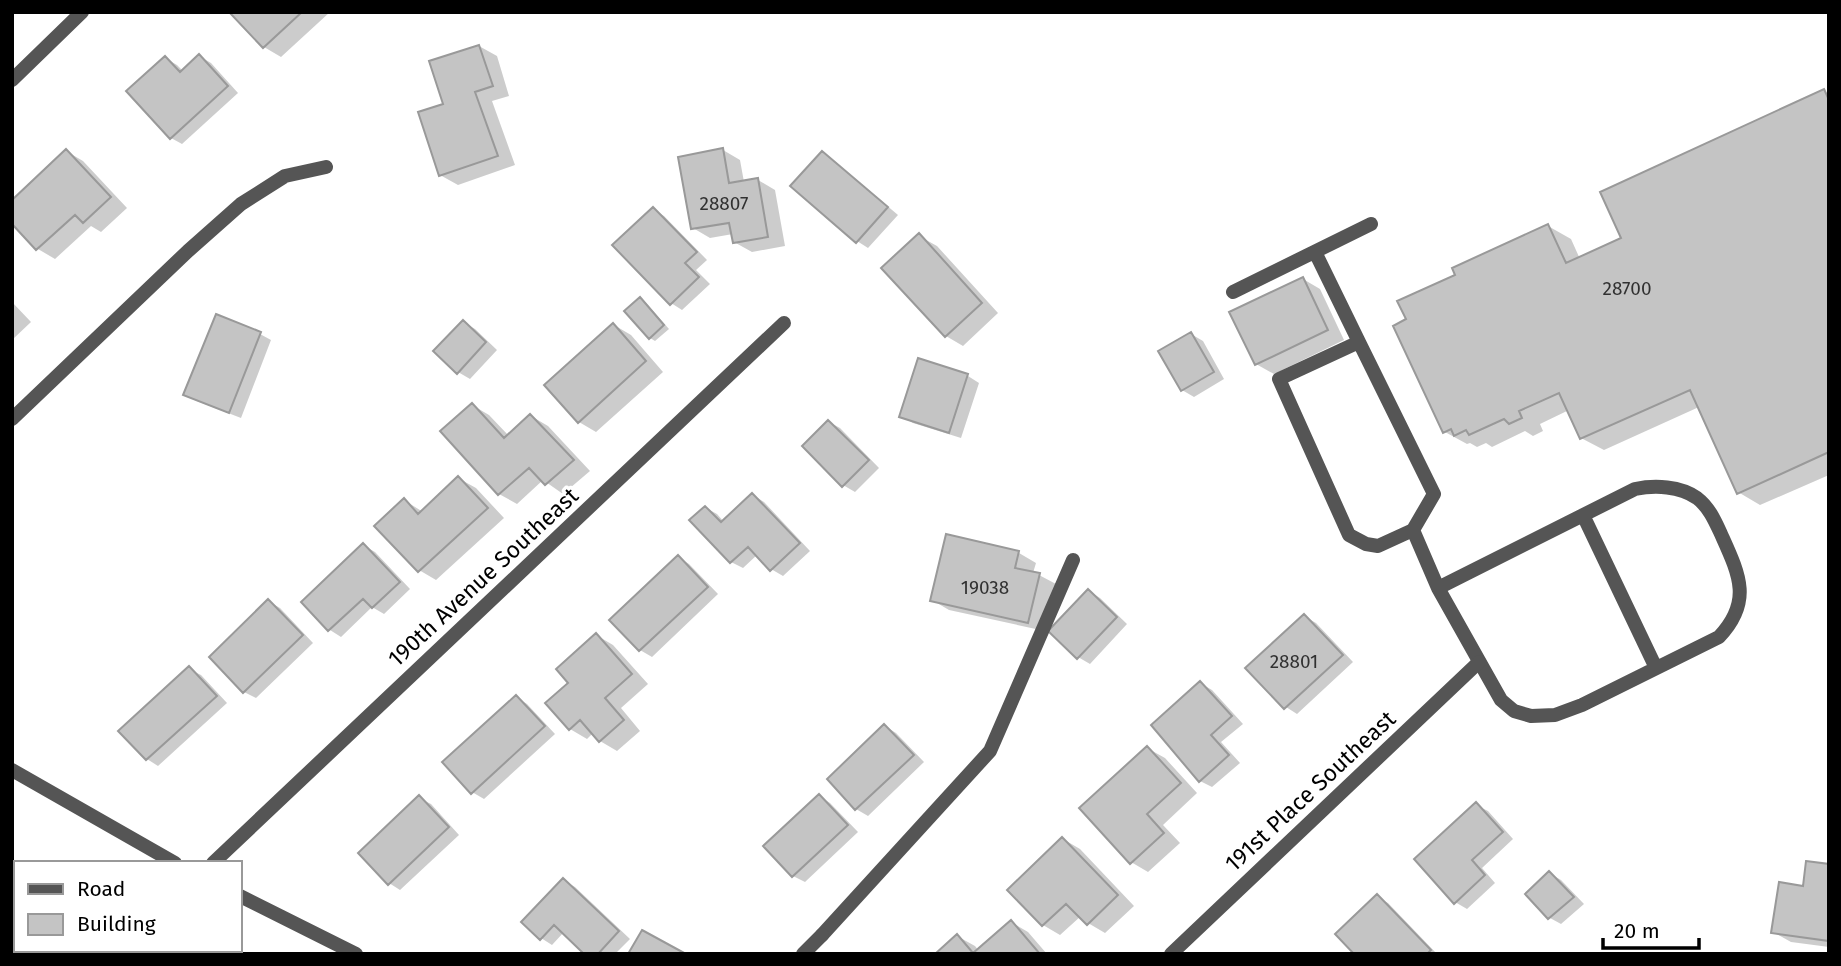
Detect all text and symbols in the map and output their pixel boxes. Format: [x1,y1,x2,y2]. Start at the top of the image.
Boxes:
house number: 28807 [699,192,749,215]
house number: 28700 [1602,277,1652,300]
street label: 190th Avenue Southeast [382,481,584,672]
house number: 19038 [961,576,1009,599]
house number: 28801 [1270,650,1318,673]
street label: 191st Place Southeast [1219,704,1402,877]
legend [14,861,242,952]
text: Road [77,876,125,902]
scale bar [1603,906,1699,950]
text: Building [77,911,156,937]
text: 20 m [1614,918,1660,944]

